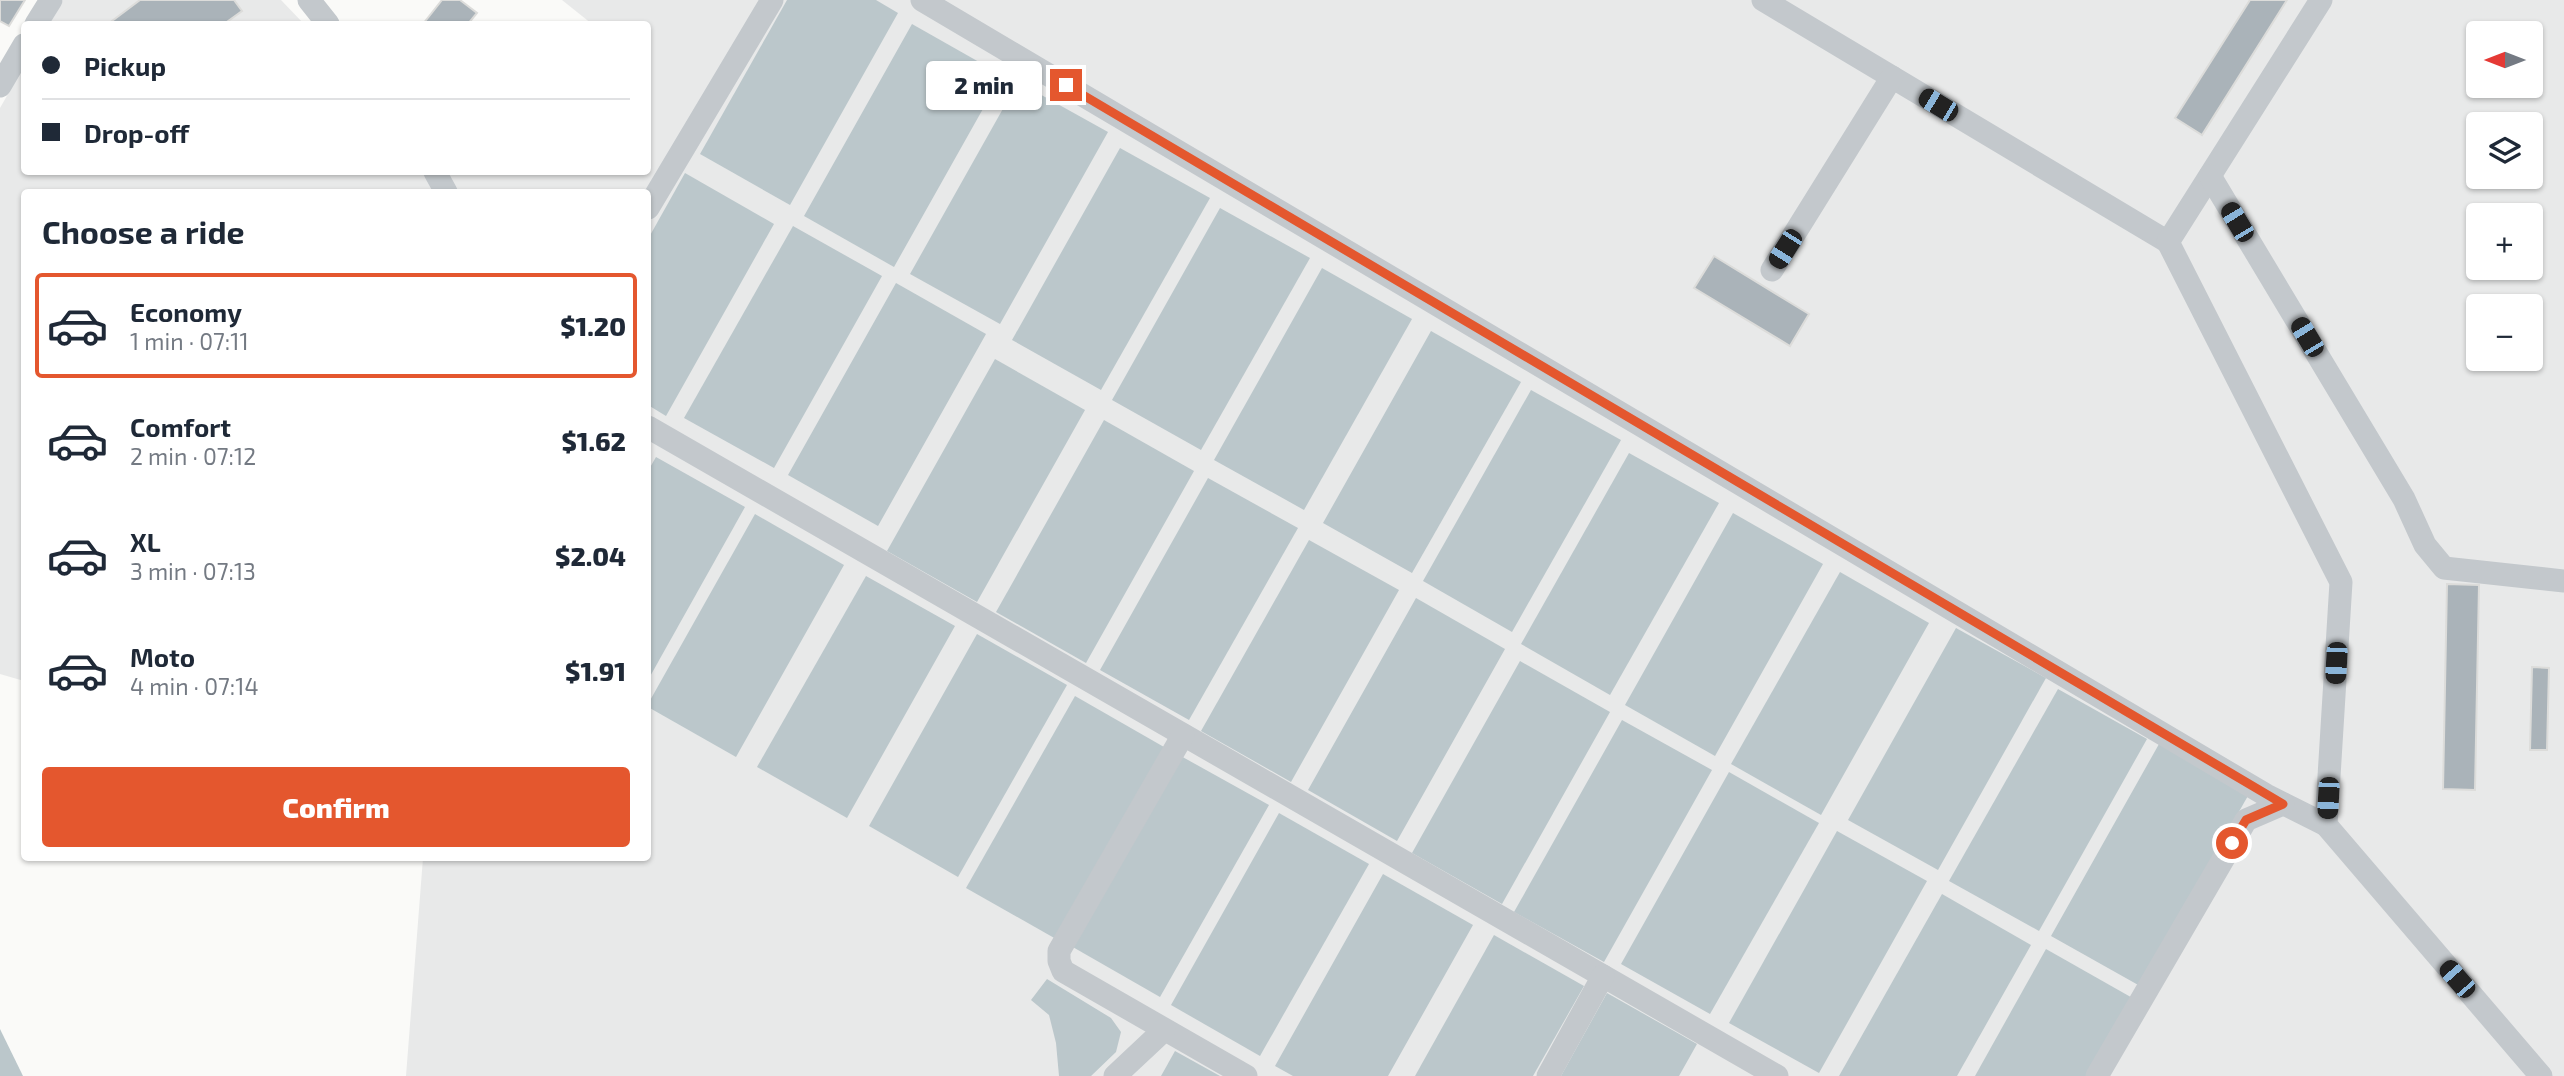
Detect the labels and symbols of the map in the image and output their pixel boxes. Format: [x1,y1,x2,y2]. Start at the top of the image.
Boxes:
north arrow [2466,21,2543,98]
callout: 2 min [926,60,1042,110]
route end [1050,69,1082,101]
car [1915,85,1962,125]
car [2218,199,2257,245]
car [1765,226,1806,272]
car [2288,314,2327,360]
car [2325,641,2348,685]
car [2317,776,2340,820]
route start [2216,827,2248,859]
car [2436,956,2479,1002]

